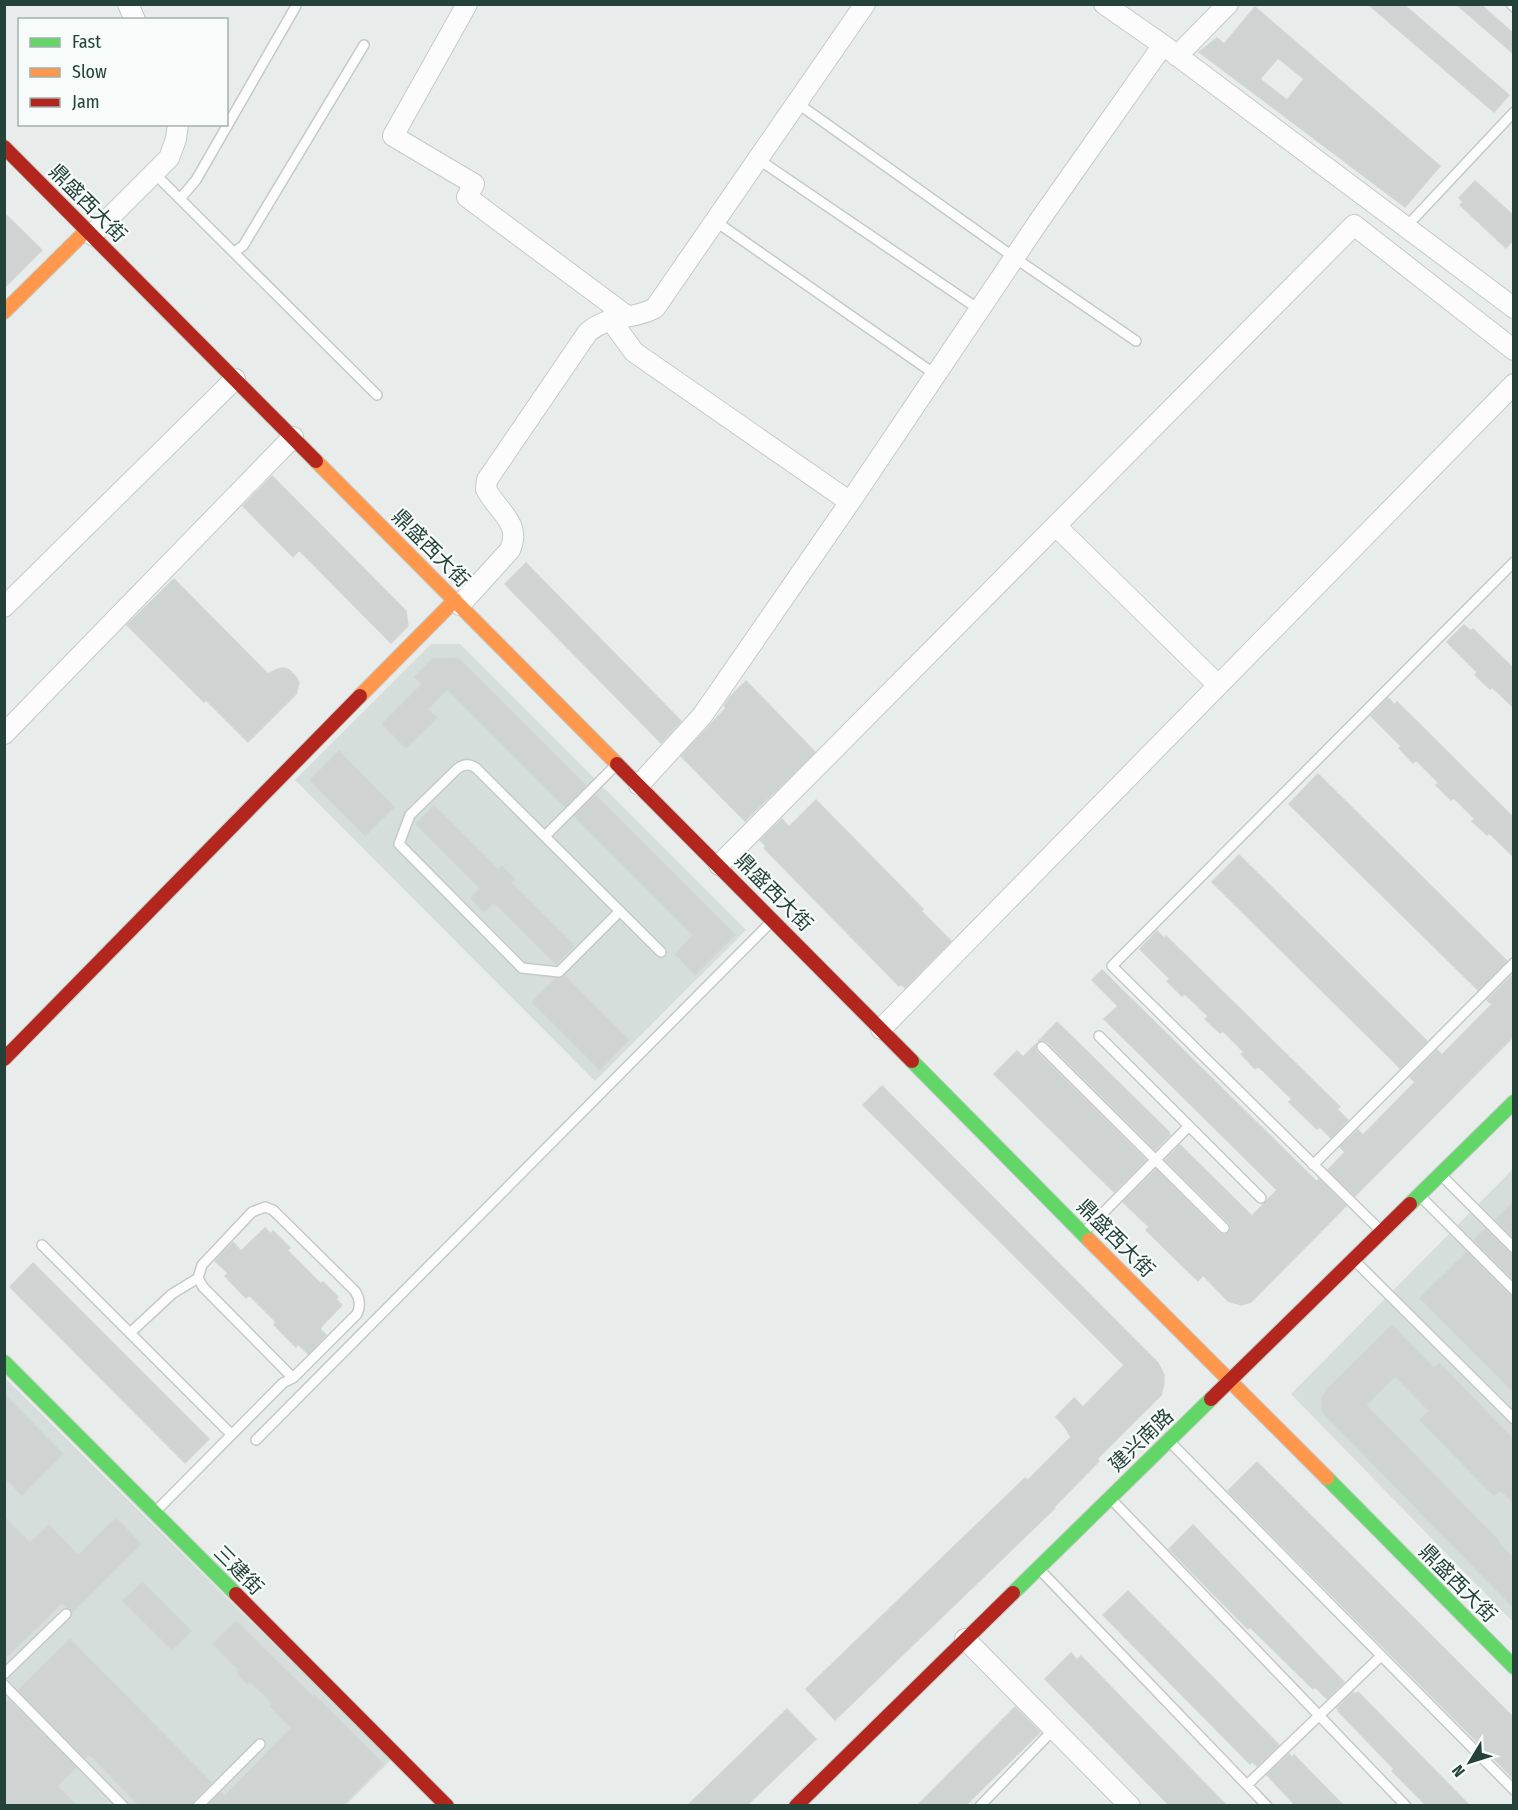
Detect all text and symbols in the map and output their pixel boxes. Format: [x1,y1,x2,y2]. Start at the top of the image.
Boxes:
legend [18,18,228,126]
text: Fast [72,31,101,53]
text: Slow [72,61,107,83]
text: Jam [72,91,100,113]
street label: 鼎盛西大街 [44,159,132,247]
street label: 鼎盛西大街 [387,504,475,592]
street label: 鼎盛西大街 [730,848,818,936]
street label: 鼎盛西大街 [1072,1194,1160,1282]
street label: 建兴南路 [1104,1404,1178,1476]
street label: 鼎盛西大街 [1414,1539,1502,1627]
street label: 三建街 [209,1540,269,1600]
north arrow [1440,1732,1500,1792]
text: N [1448,1761,1469,1781]

